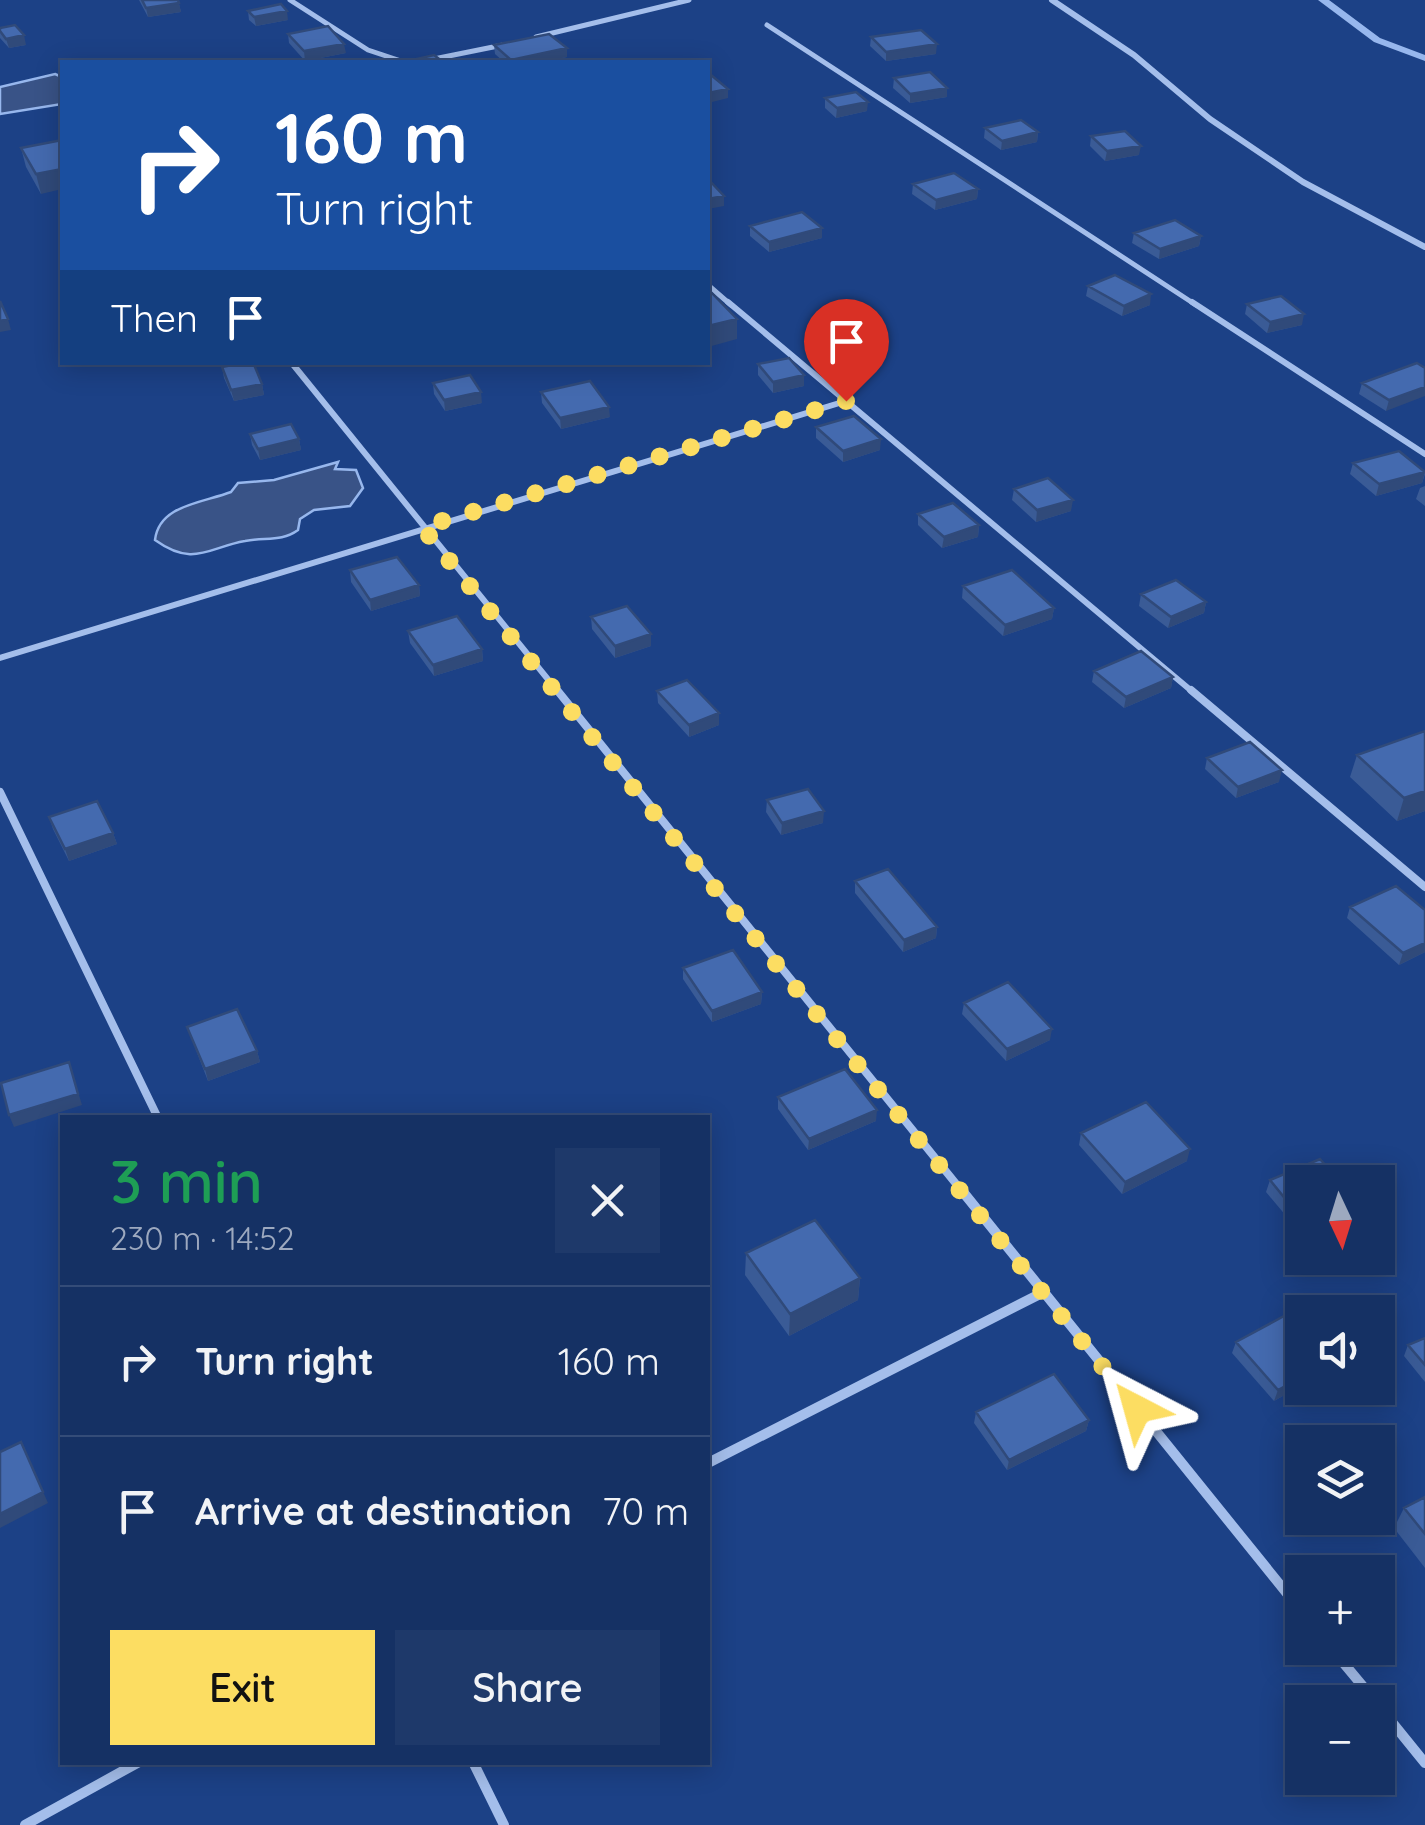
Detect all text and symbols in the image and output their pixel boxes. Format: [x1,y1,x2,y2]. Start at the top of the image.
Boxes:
text: 160 m [275,93,468,181]
icon: right [110,100,240,230]
text: Turn right [275,180,474,236]
icon: arrive [218,290,273,345]
text: Then [110,294,198,342]
pin [804,299,889,402]
icon: arrive [819,314,874,369]
text: 3 min [110,1143,263,1218]
button: close [555,1148,660,1253]
north arrow [1285,1165,1395,1275]
map controls [1285,1165,1395,1795]
text: 230 m · 14:52 [110,1218,295,1258]
button: sound [1285,1295,1395,1405]
icon: right [110,1334,165,1389]
text: Turn right [195,1337,374,1385]
text: 160 m [558,1337,660,1385]
position arrow [1085,1357,1189,1461]
button: layers [1285,1425,1395,1535]
icon: arrive [110,1484,165,1539]
text: Arrive at destination [195,1487,572,1535]
text: 70 m [602,1487,689,1535]
button: + [1285,1555,1395,1665]
button: Exit [110,1630,375,1745]
button: Share [395,1630,660,1745]
button: − [1285,1685,1395,1795]

